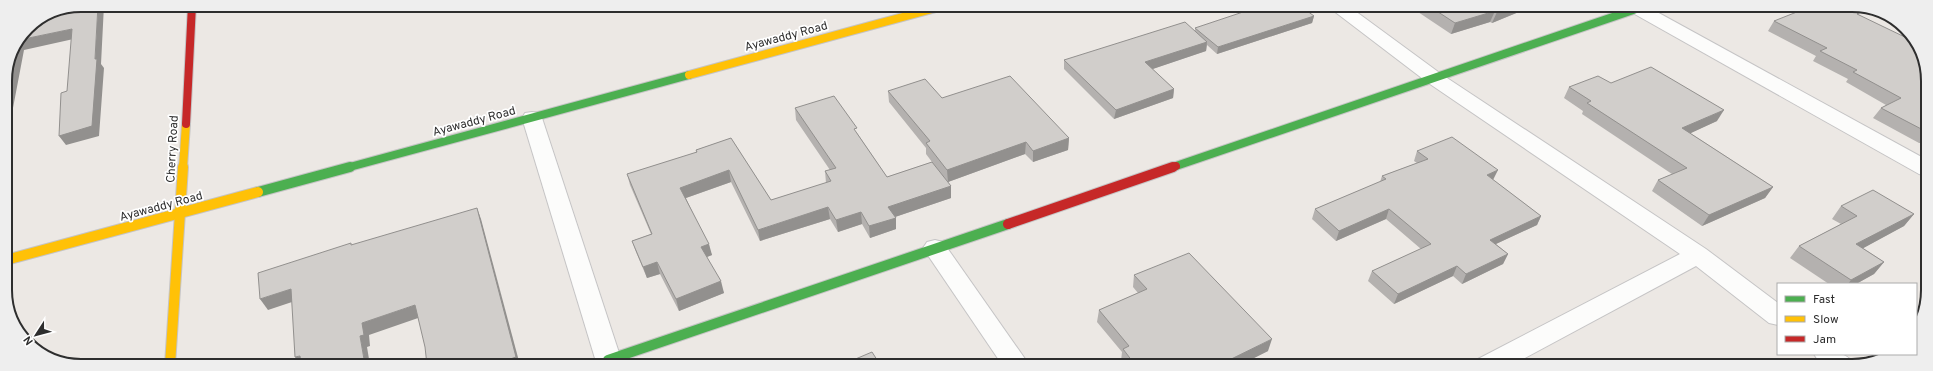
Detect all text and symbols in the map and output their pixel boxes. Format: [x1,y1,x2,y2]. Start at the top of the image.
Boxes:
street label: Ayawaddy Road [743,18,830,56]
street label: Ayawaddy Road [431,103,518,141]
street label: Cherry Road [163,115,183,183]
street label: Ayawaddy Road [118,188,205,226]
legend [1777,283,1917,355]
text: Fast [1813,292,1835,308]
text: Slow [1813,312,1839,328]
north arrow [16,315,56,355]
text: Jam [1813,332,1836,348]
text: N [21,333,37,348]

